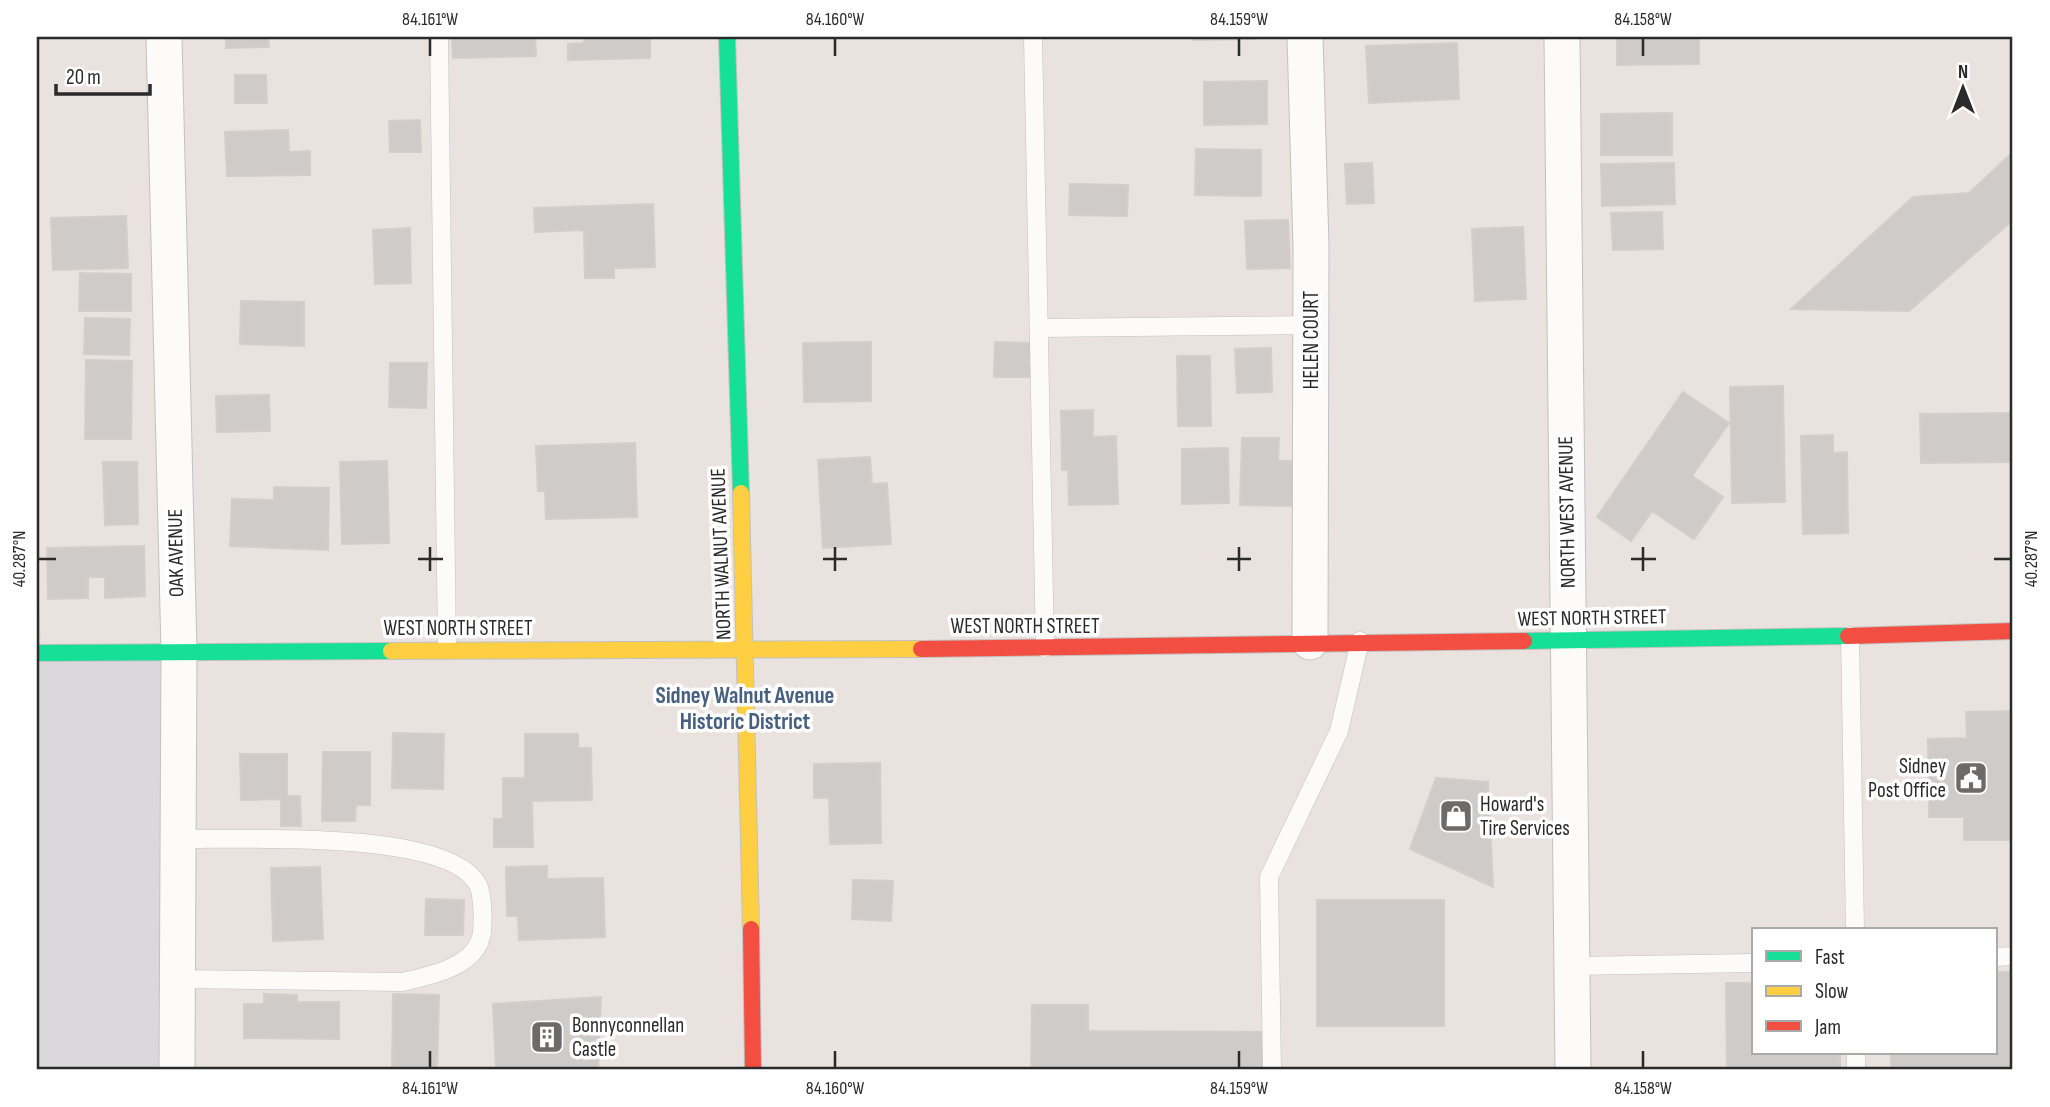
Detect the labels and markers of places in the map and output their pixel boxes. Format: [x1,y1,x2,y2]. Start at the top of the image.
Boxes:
place label: Sidney Post Office [1868,754,1946,803]
public building icon: Sidney Post Office [1952,759,1990,797]
place label: Howard's Tire Services [1480,792,1570,841]
shop icon: Howard's Tire Services [1437,797,1475,835]
place label: Bonnyconnellan Castle [572,1013,684,1062]
building icon: Bonnyconnellan Castle [528,1018,566,1056]

